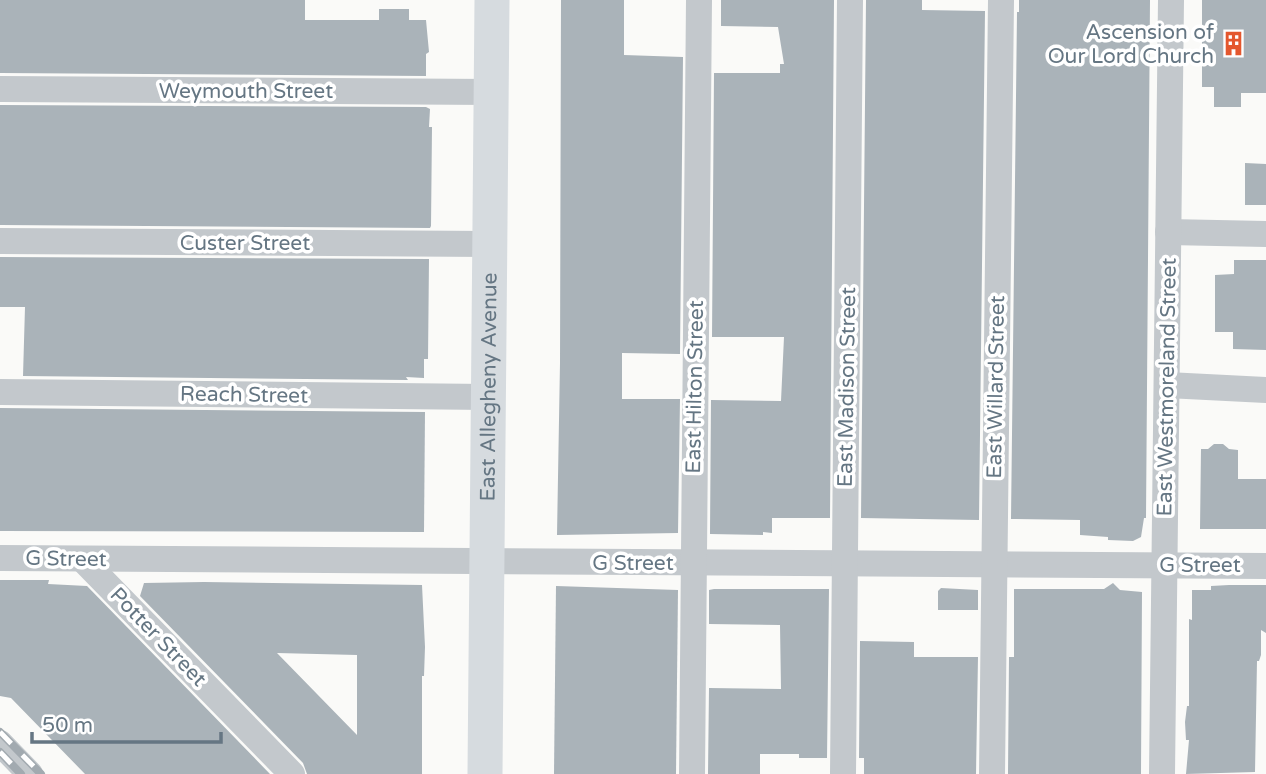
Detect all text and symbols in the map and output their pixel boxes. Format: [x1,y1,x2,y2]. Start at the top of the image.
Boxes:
place label: Ascension of Our Lord Church [1048,20,1214,69]
building icon: Ascension of Our Lord Church [1220,30,1248,58]
street label: Weymouth Street [159,79,333,104]
street label: Custer Street [180,231,310,256]
street label: East Westmoreland Street [1152,257,1182,517]
street label: East Allegheny Avenue [475,272,502,502]
street label: East Madison Street [833,287,861,487]
street label: East Willard Street [982,295,1010,479]
street label: East Hilton Street [681,300,709,474]
street label: Reach Street [180,381,308,409]
street label: G Street [25,546,107,572]
street label: G Street [592,551,674,576]
street label: G Street [1159,553,1241,578]
street label: Potter Street [105,582,211,692]
scale bar [32,700,220,744]
text: 50 m [42,713,93,738]

